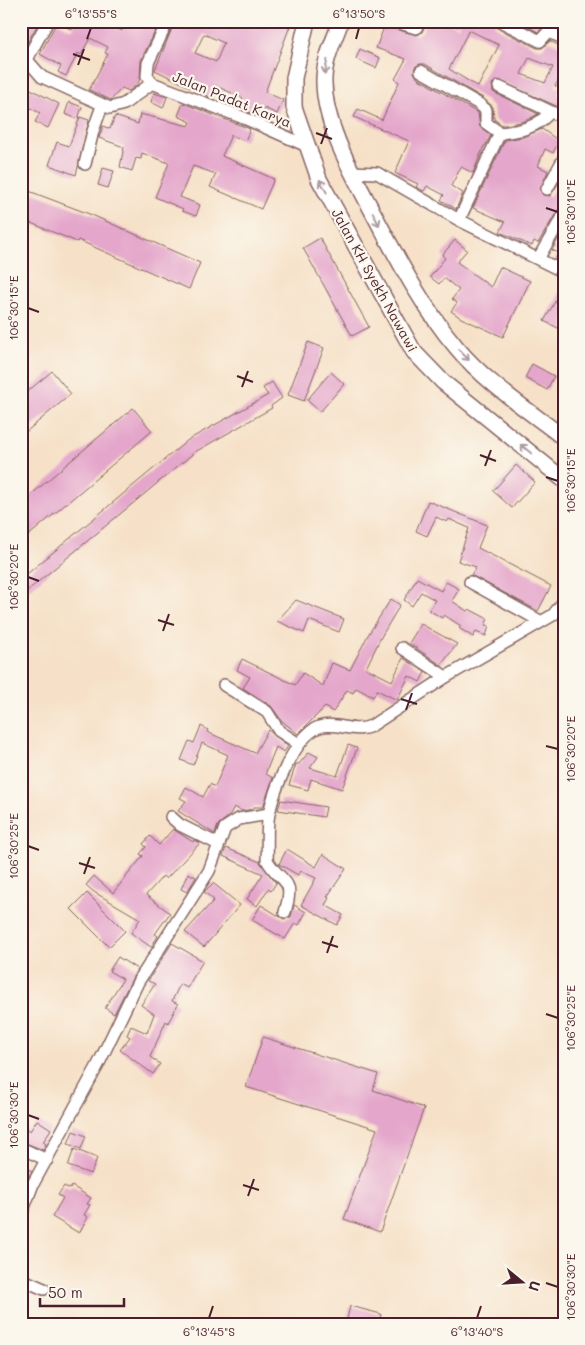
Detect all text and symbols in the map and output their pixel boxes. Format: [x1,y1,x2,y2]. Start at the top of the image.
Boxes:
text: 6°13'55"S [65,5,117,21]
text: 6°13'50"S [333,5,385,21]
one-way arrow [321,59,331,75]
street label: Jalan Padat Karya [170,66,294,132]
one-way arrow [318,179,328,194]
text: 106°30'10"E [562,179,578,245]
street label: Jalan KH Syekh Nawawi [328,205,422,355]
one-way arrow [372,211,381,226]
text: 106°30'15"E [5,275,21,341]
one-way arrow [458,349,470,362]
one-way arrow [520,444,533,455]
text: 106°30'15"E [562,448,578,514]
text: 106°30'20"E [5,543,21,610]
text: 106°30'20"E [562,715,578,782]
text: 106°30'25"E [5,813,21,879]
text: 106°30'25"E [562,985,578,1051]
text: 106°30'30"E [5,1081,21,1149]
text: 106°30'30"E [562,1253,578,1321]
north arrow [498,1258,548,1308]
scale bar [40,1275,124,1307]
text: U [524,1279,545,1294]
text: 50 m [48,1282,83,1302]
text: 6°13'45"S [183,1323,235,1339]
text: 6°13'40"S [451,1323,503,1339]

